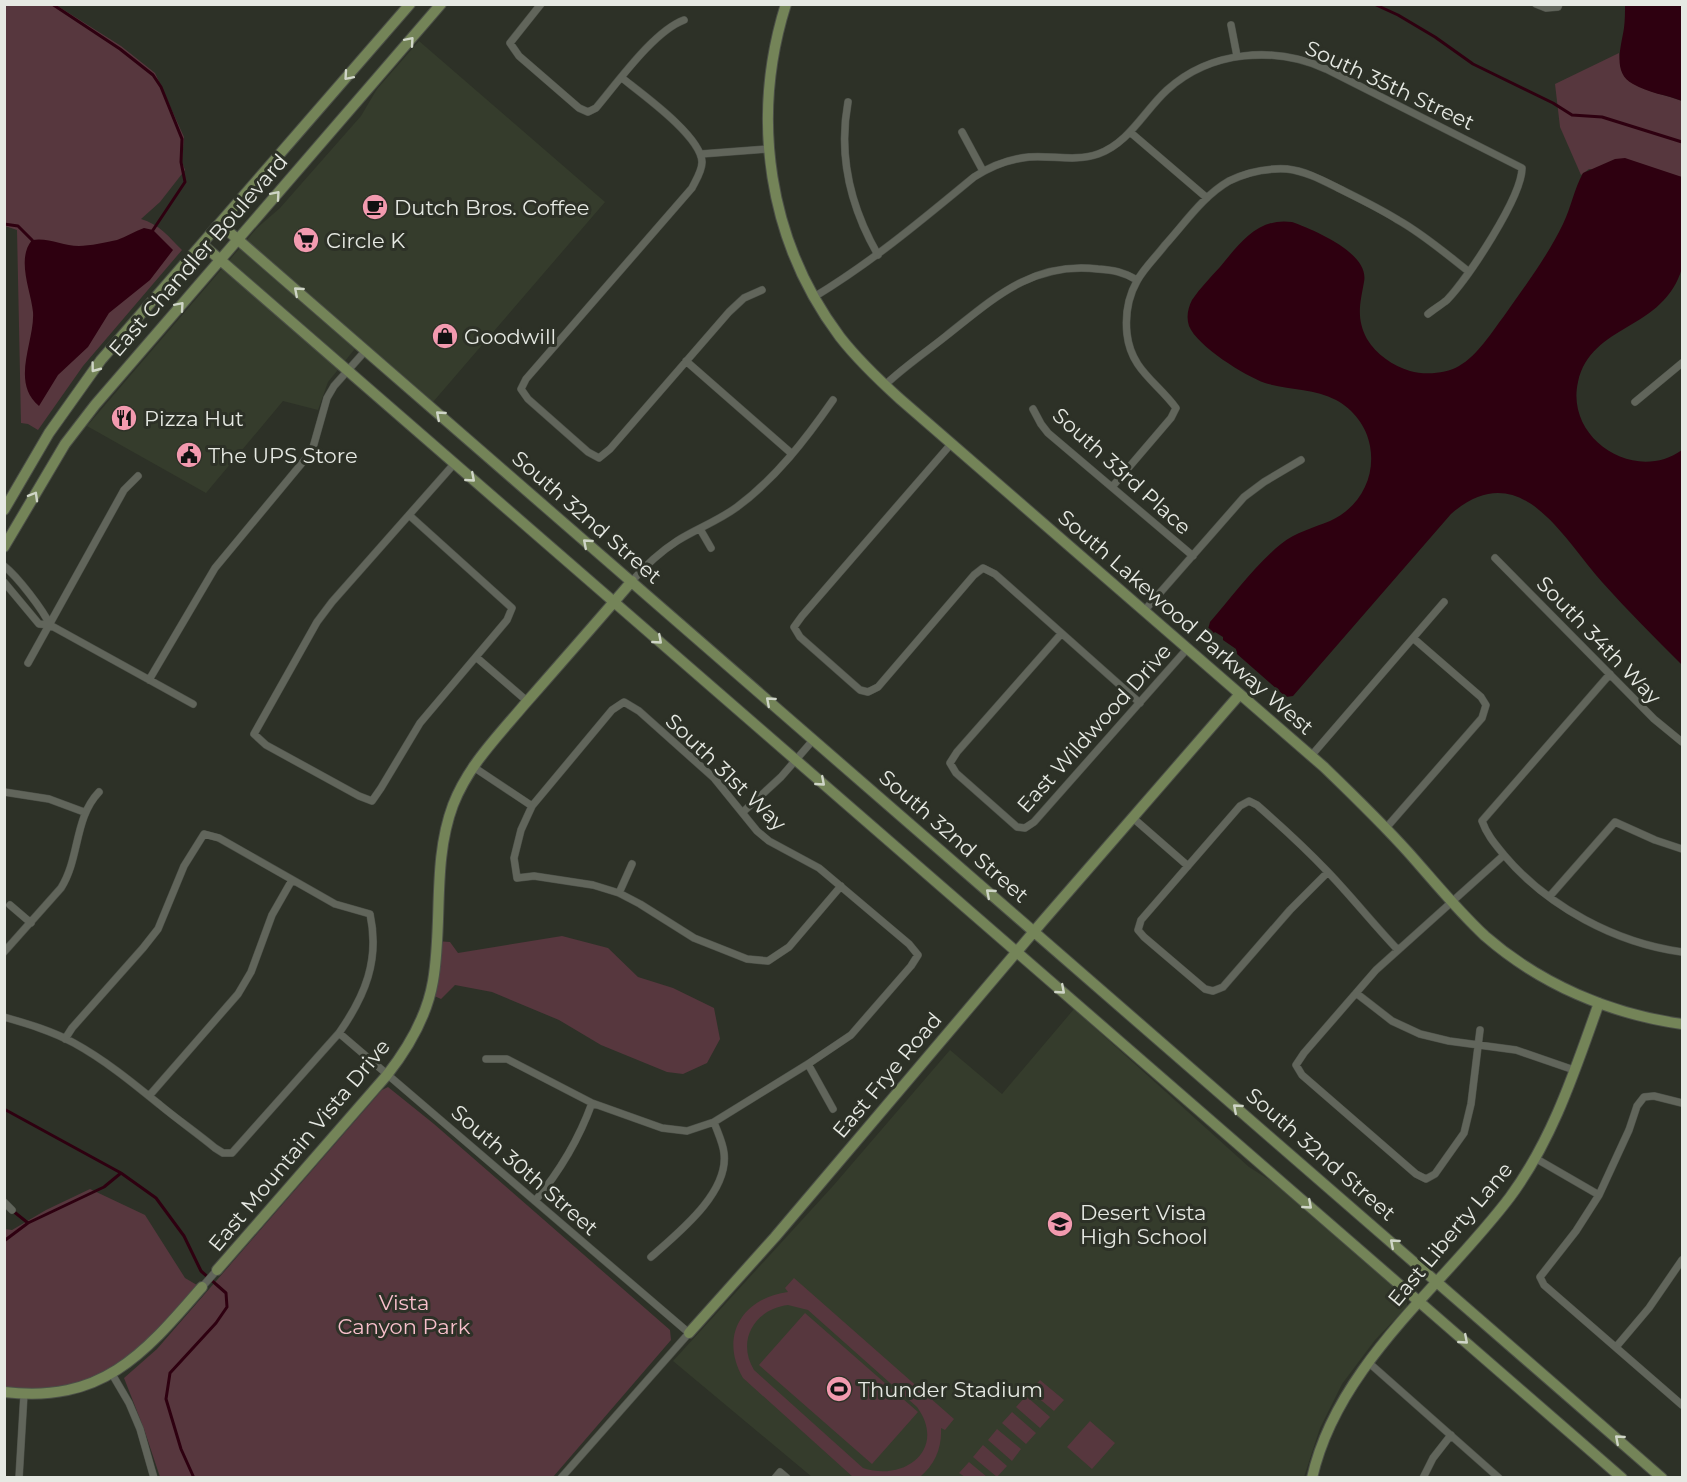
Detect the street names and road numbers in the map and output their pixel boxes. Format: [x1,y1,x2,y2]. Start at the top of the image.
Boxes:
street label: South 35th Street [1301,35,1479,135]
street label: East Chandler Boulevard [103,149,293,361]
street label: South 33rd Place [1048,402,1196,540]
street label: South 32nd Street [507,445,667,589]
street label: South Lakewood Parkway West [1053,504,1319,740]
street label: South 34th Way [1532,571,1667,710]
street label: East Wildwood Drive [1012,639,1176,817]
street label: South 31st Way [661,708,792,836]
street label: South 32nd Street [874,764,1034,908]
street label: East Frye Road [827,1007,947,1143]
street label: East Mountain Vista Drive [203,1034,395,1256]
street label: South 32nd Street [1241,1082,1401,1226]
street label: South 30th Street [447,1100,603,1240]
street label: East Liberty Lane [1382,1157,1518,1311]

